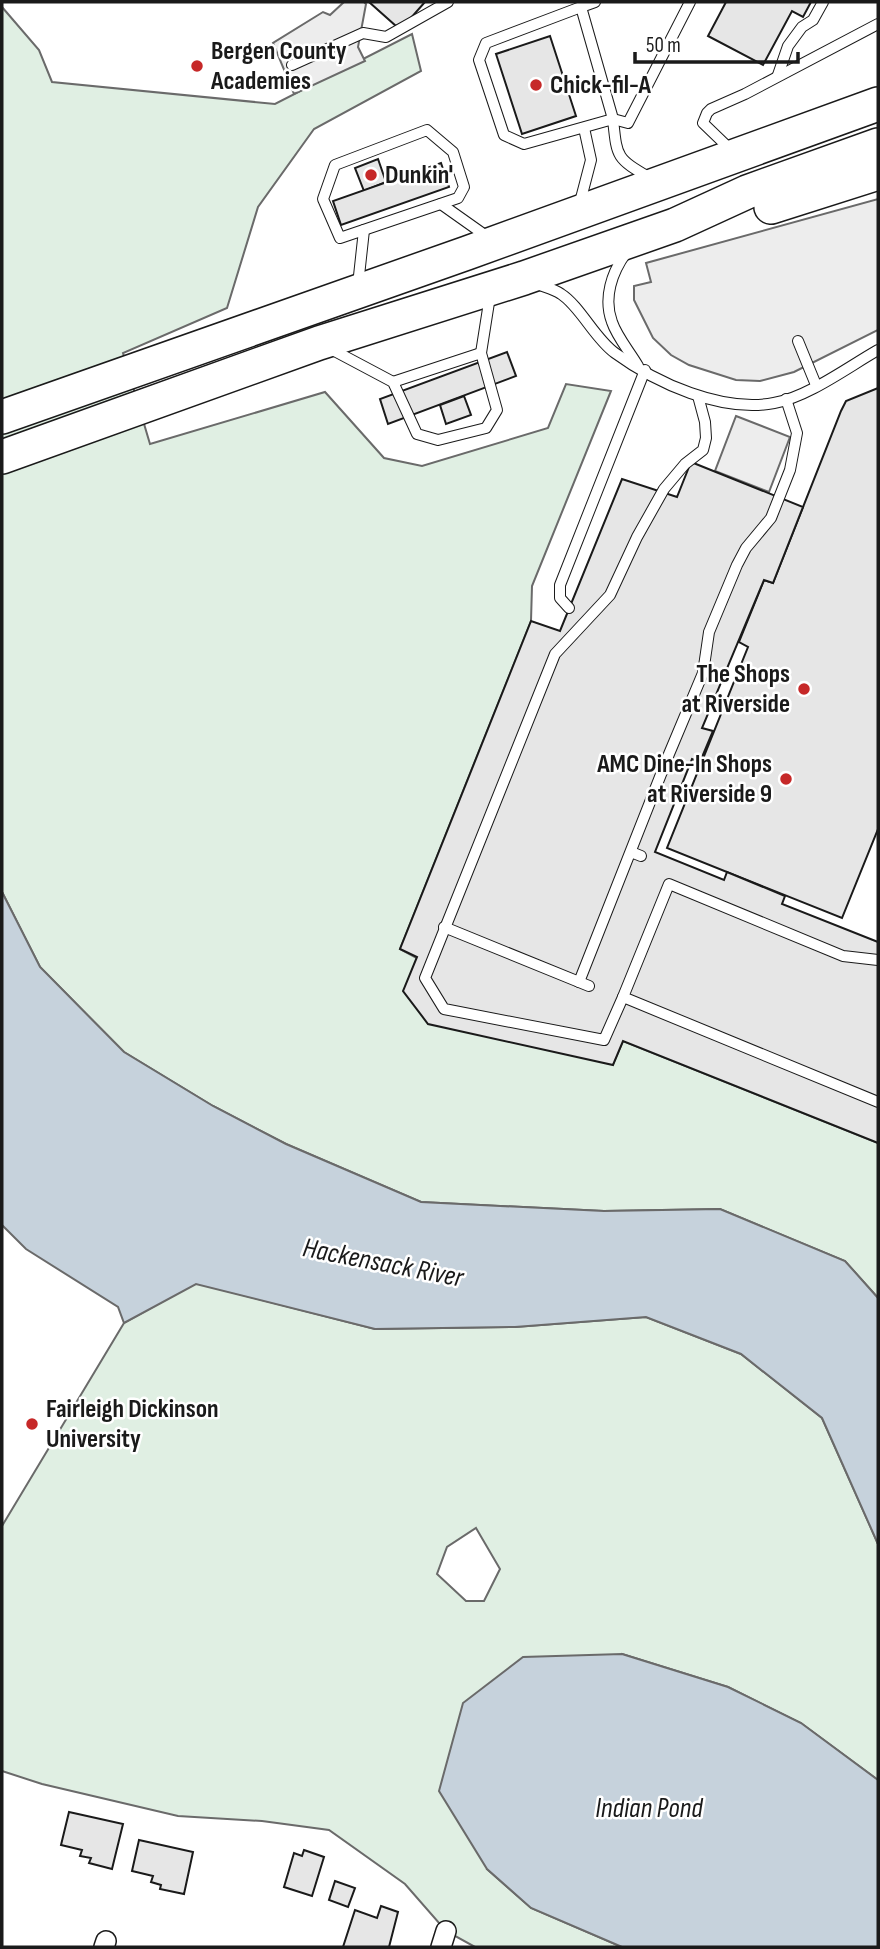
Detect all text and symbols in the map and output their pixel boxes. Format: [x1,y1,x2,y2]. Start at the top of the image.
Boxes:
scale bar [635,21,798,65]
text: 50 m [646,33,681,58]
place label: Bergen County Academies [210,36,347,97]
marker: Bergen County Academies [189,58,205,74]
place label: Chick-fil-A [550,70,652,101]
marker: Chick-fil-A [528,77,544,93]
place label: Dunkin' [385,160,453,191]
marker: Dunkin' [363,167,379,183]
place label: The Shops at Riverside [681,659,790,720]
marker: The Shops at Riverside [796,681,812,697]
place label: AMC Dine-In Shops at Riverside 9 [596,749,772,810]
marker: AMC Dine-In Shops at Riverside 9 [778,771,794,787]
water label: Hackensack River [300,1231,467,1295]
place label: Fairleigh Dickinson University [46,1394,219,1455]
marker: Fairleigh Dickinson University [24,1416,40,1432]
water label: Indian Pond [595,1792,704,1825]

